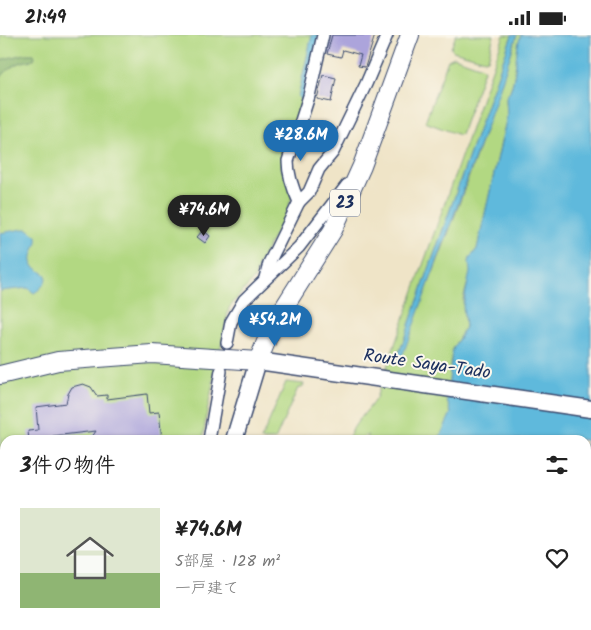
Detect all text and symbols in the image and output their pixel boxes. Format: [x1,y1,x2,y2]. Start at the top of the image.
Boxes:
text: 21:49 [25,3,66,33]
pin: ¥28.6M [260,119,342,162]
text: ¥28.6M [274,123,328,148]
road number: 23 [330,189,360,217]
pin: ¥74.6M [163,195,245,237]
text: ¥74.6M [179,198,229,223]
pin: ¥54.2M [234,305,316,347]
text: ¥54.2M [249,308,301,333]
street label: Route Saya-Tado [362,342,492,388]
text: 3件の物件 [20,450,116,483]
icon: filters [543,451,571,479]
text: ¥74.6M [175,514,242,547]
icon: home [60,528,120,588]
icon: heart [543,544,571,572]
text: 5部屋 · 128 m² [175,549,280,574]
text: 一戸建て [175,576,239,601]

